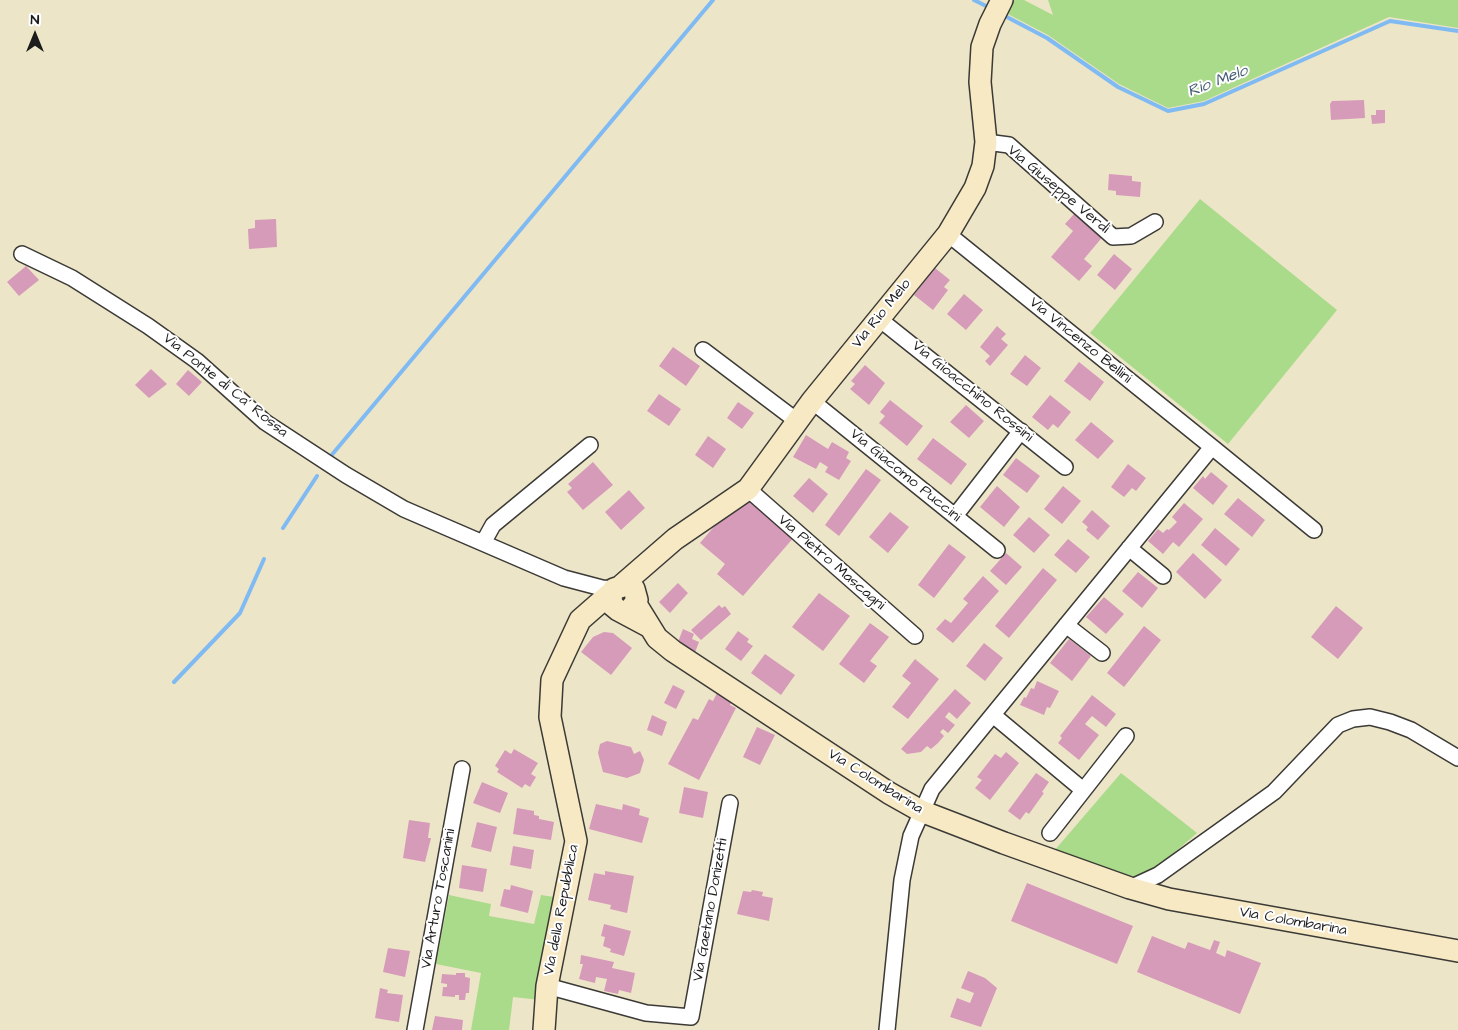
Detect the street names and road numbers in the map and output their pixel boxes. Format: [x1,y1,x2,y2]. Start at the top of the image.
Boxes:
street label: Via Giuseppe Verdi [1003,142,1113,238]
street label: Via Rio Melo [849,276,915,352]
street label: Via Vincenzo Bellini [1025,294,1135,388]
street label: Via Ponte di Ca' Rossa [159,330,291,442]
street label: Via Gioacchino Rossini [908,338,1036,446]
street label: Via Giacomo Puccini [846,426,964,526]
street label: Via Pietro Mascagni [774,512,888,614]
street label: Via Colombarina [824,746,926,818]
street label: Via Arturo Toscanini [418,828,460,970]
street label: Via Gaetano Donizetti [690,837,732,983]
street label: Via della Repubblica [540,843,584,977]
street label: Via Colombarina [1238,904,1348,940]

